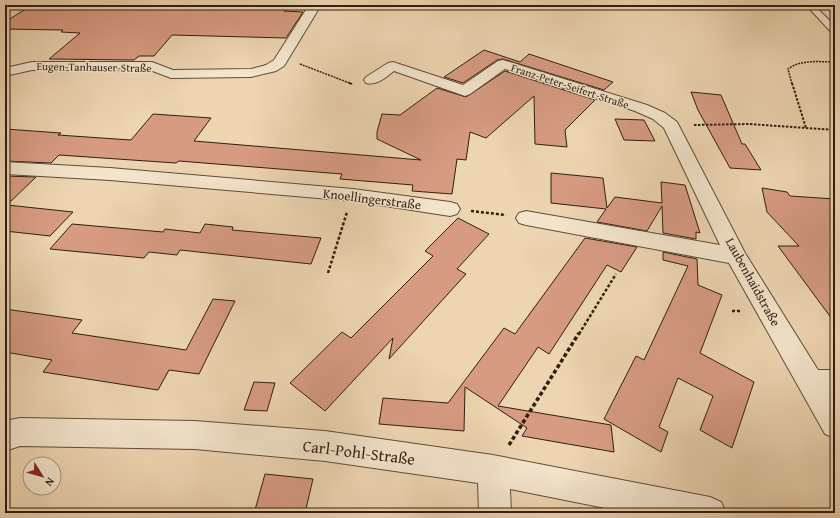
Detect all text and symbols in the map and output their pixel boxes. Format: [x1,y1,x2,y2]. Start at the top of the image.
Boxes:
street label: Eugen-Tanhauser-Straße [36,58,152,76]
street label: Franz-Peter-Seifert-Straße [509,59,631,113]
street label: Knoellingerstraße [322,184,422,214]
street label: Laubenhaidstraße [721,234,785,330]
street label: Carl-Pohl-Straße [301,433,417,471]
north arrow [22,456,62,496]
text: N [41,474,59,490]

